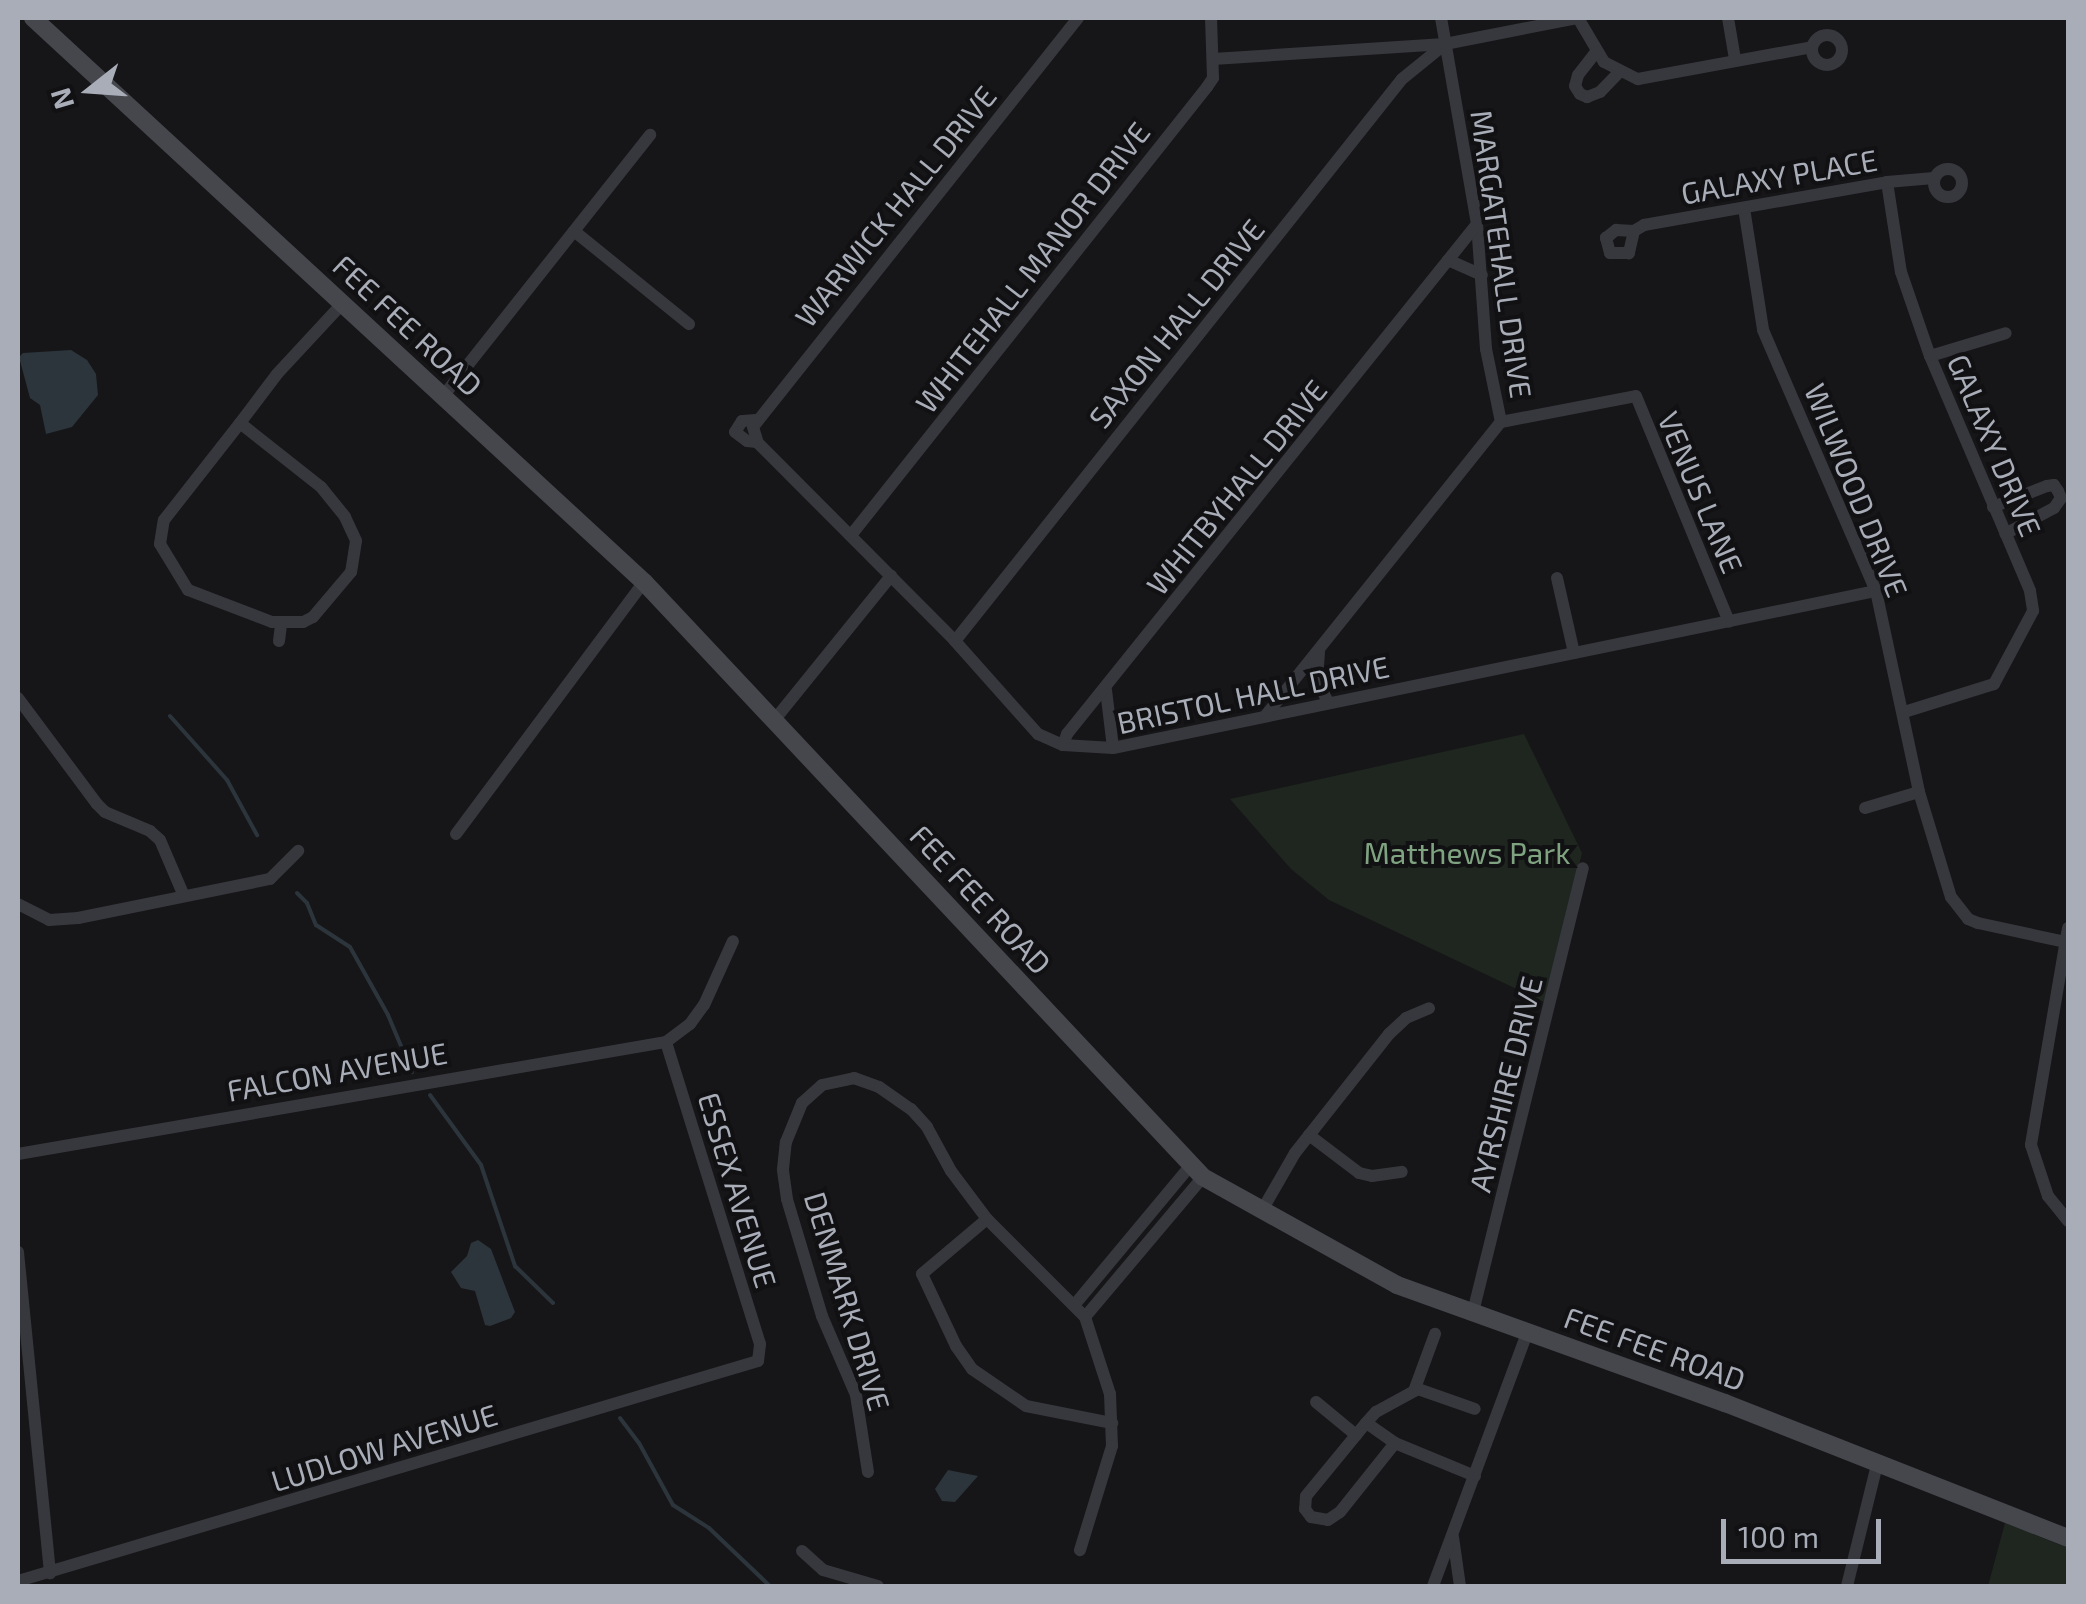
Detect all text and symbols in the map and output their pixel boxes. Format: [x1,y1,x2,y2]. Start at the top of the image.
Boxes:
north arrow [40,40,140,140]
street label: WARWICK HALL DRIVE [786,78,1004,334]
text: N [42,84,81,113]
street label: MARGATEHALL DRIVE [1464,107,1540,401]
street label: WHITEHALL MANOR DRIVE [907,114,1157,420]
street label: GALAXY PLACE [1678,141,1880,211]
street label: SAXON HALL DRIVE [1081,211,1271,435]
street label: FEE FEE ROAD [326,247,490,403]
street label: GALAXY DRIVE [1940,348,2050,542]
street label: WHITBYHALL DRIVE [1138,372,1334,602]
street label: WILWOOD DRIVE [1798,378,1916,602]
street label: VENUS LANE [1651,406,1751,578]
street label: BRISTOL HALL DRIVE [1113,647,1393,741]
street label: FEE FEE ROAD [903,817,1059,981]
park label: Matthews Park [1363,834,1571,870]
street label: AYRSHIRE DRIVE [1461,973,1549,1195]
street label: FALCON AVENUE [224,1034,450,1108]
street label: ESSEX AVENUE [691,1088,785,1292]
street label: DENMARK DRIVE [798,1187,898,1415]
street label: FEE FEE ROAD [1560,1299,1750,1397]
street label: LUDLOW AVENUE [266,1395,502,1499]
scale bar [1726,1499,1886,1561]
text: 100 m [1738,1518,1819,1554]

